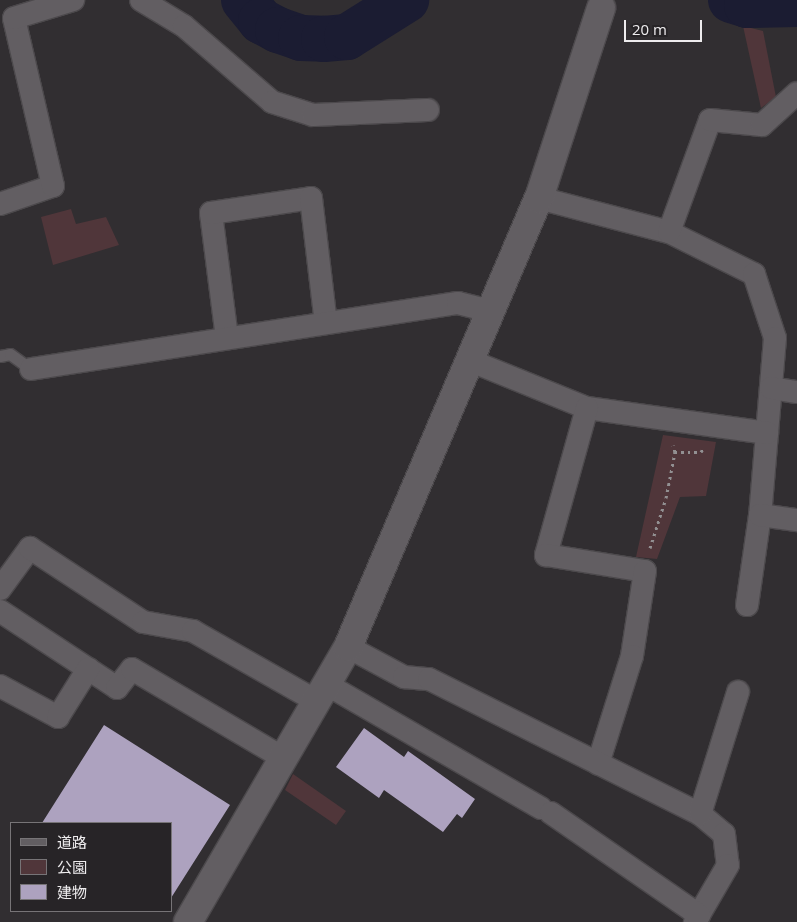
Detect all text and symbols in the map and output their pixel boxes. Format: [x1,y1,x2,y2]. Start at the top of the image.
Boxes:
scale bar [627,10,704,42]
text: 20 m [632,19,667,39]
legend [10,822,172,912]
text: 道路 [57,832,87,852]
text: 公園 [57,857,87,877]
text: 建物 [57,882,87,902]

